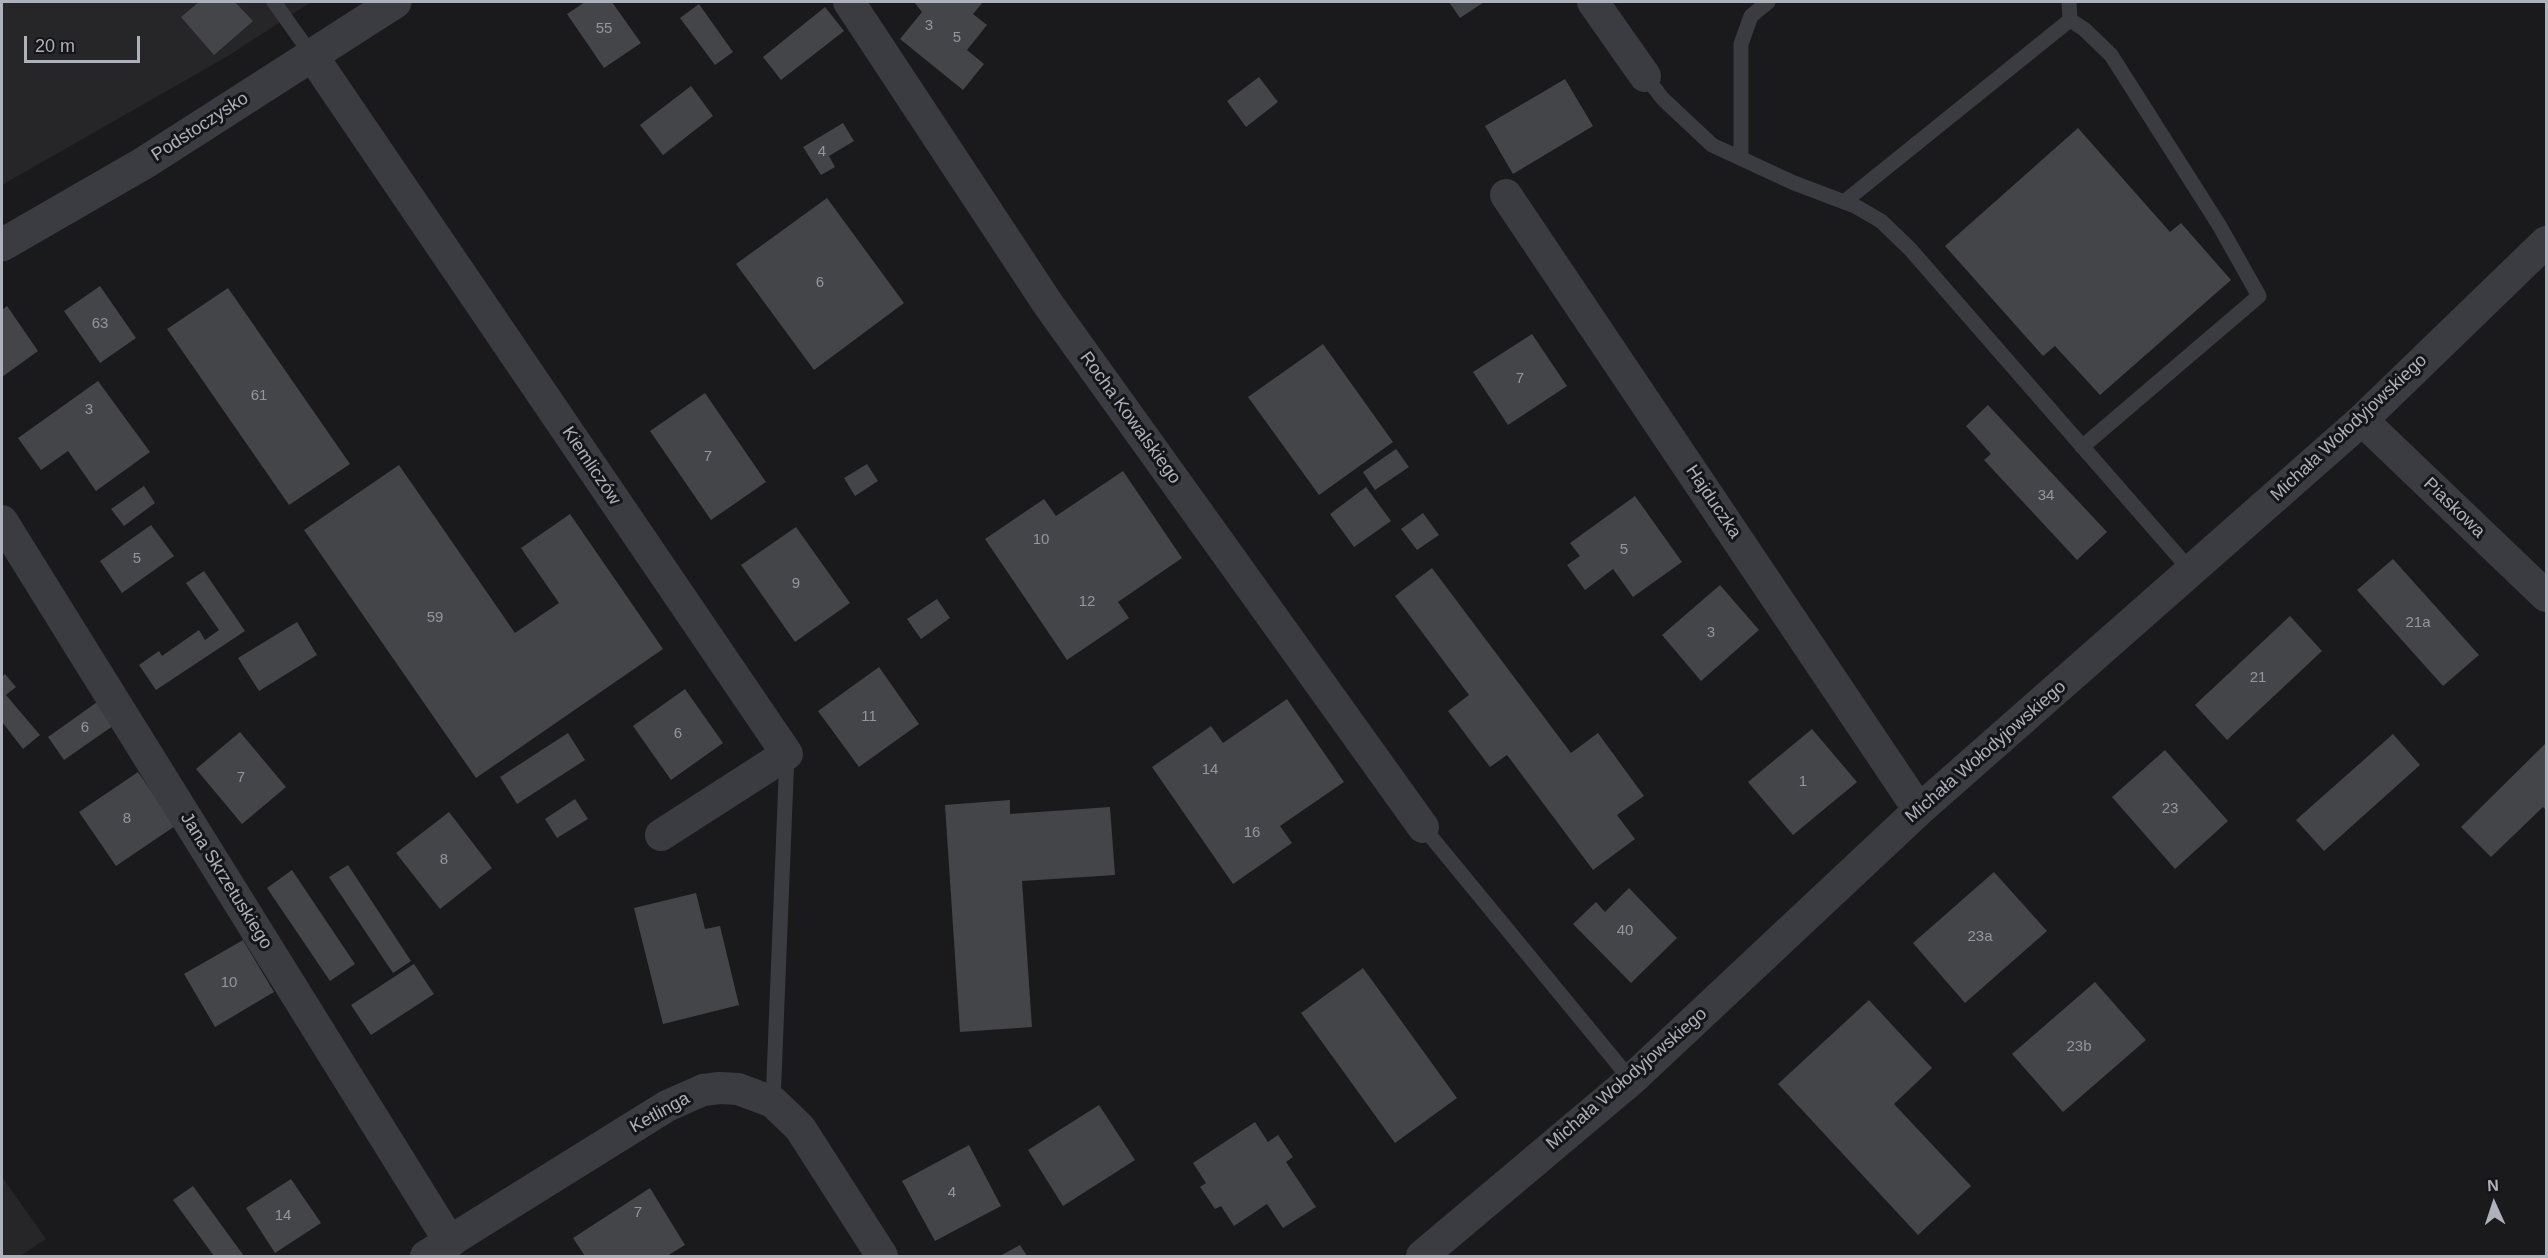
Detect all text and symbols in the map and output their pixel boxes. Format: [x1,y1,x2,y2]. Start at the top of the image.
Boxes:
house number: 3 [925,17,933,35]
house number: 55 [596,20,612,38]
scale bar [27,24,142,62]
house number: 5 [953,29,961,47]
text: 20 m [35,36,75,56]
street label: Podstoczysko [148,88,252,166]
house number: 4 [818,143,826,161]
house number: 6 [816,274,824,292]
house number: 63 [92,315,108,333]
street label: Rocha Kowalskiego [1075,348,1185,488]
street label: Michała Wołodyjowskiego [2266,350,2432,506]
house number: 7 [1516,370,1524,388]
house number: 61 [251,387,267,405]
house number: 3 [85,401,93,419]
street label: Kiemliczów [557,423,625,509]
house number: 7 [704,448,712,466]
street label: Hajduczka [1681,461,1745,543]
street label: Piaskowa [2419,473,2489,543]
house number: 34 [2038,487,2054,505]
house number: 10 [1033,531,1049,549]
house number: 5 [1620,541,1628,559]
house number: 5 [133,550,141,568]
house number: 9 [792,575,800,593]
house number: 12 [1079,593,1095,611]
house number: 59 [427,609,443,627]
house number: 21a [2405,614,2431,632]
house number: 3 [1707,624,1715,642]
house number: 21 [2250,669,2266,687]
street label: Michała Wołodyjowskiego [1901,676,2071,828]
house number: 11 [861,708,877,726]
house number: 6 [81,719,89,737]
house number: 6 [674,725,682,743]
house number: 14 [1202,761,1218,779]
house number: 7 [237,769,245,787]
house number: 1 [1799,773,1807,791]
house number: 23 [2162,800,2178,818]
street label: Jana Skrzetuskiego [175,809,277,953]
house number: 8 [123,810,131,828]
house number: 16 [1244,824,1260,842]
house number: 8 [440,851,448,869]
house number: 40 [1617,922,1633,940]
house number: 23a [1967,928,1993,946]
house number: 10 [221,974,237,992]
street label: Michała Wołodyjowskiego [1542,1003,1712,1155]
house number: 23b [2066,1038,2092,1056]
street label: Ketlinga [626,1088,694,1138]
north arrow [2464,1174,2524,1234]
text: N [2487,1177,2499,1194]
house number: 4 [948,1184,956,1202]
house number: 7 [634,1204,642,1222]
house number: 14 [275,1207,291,1225]

